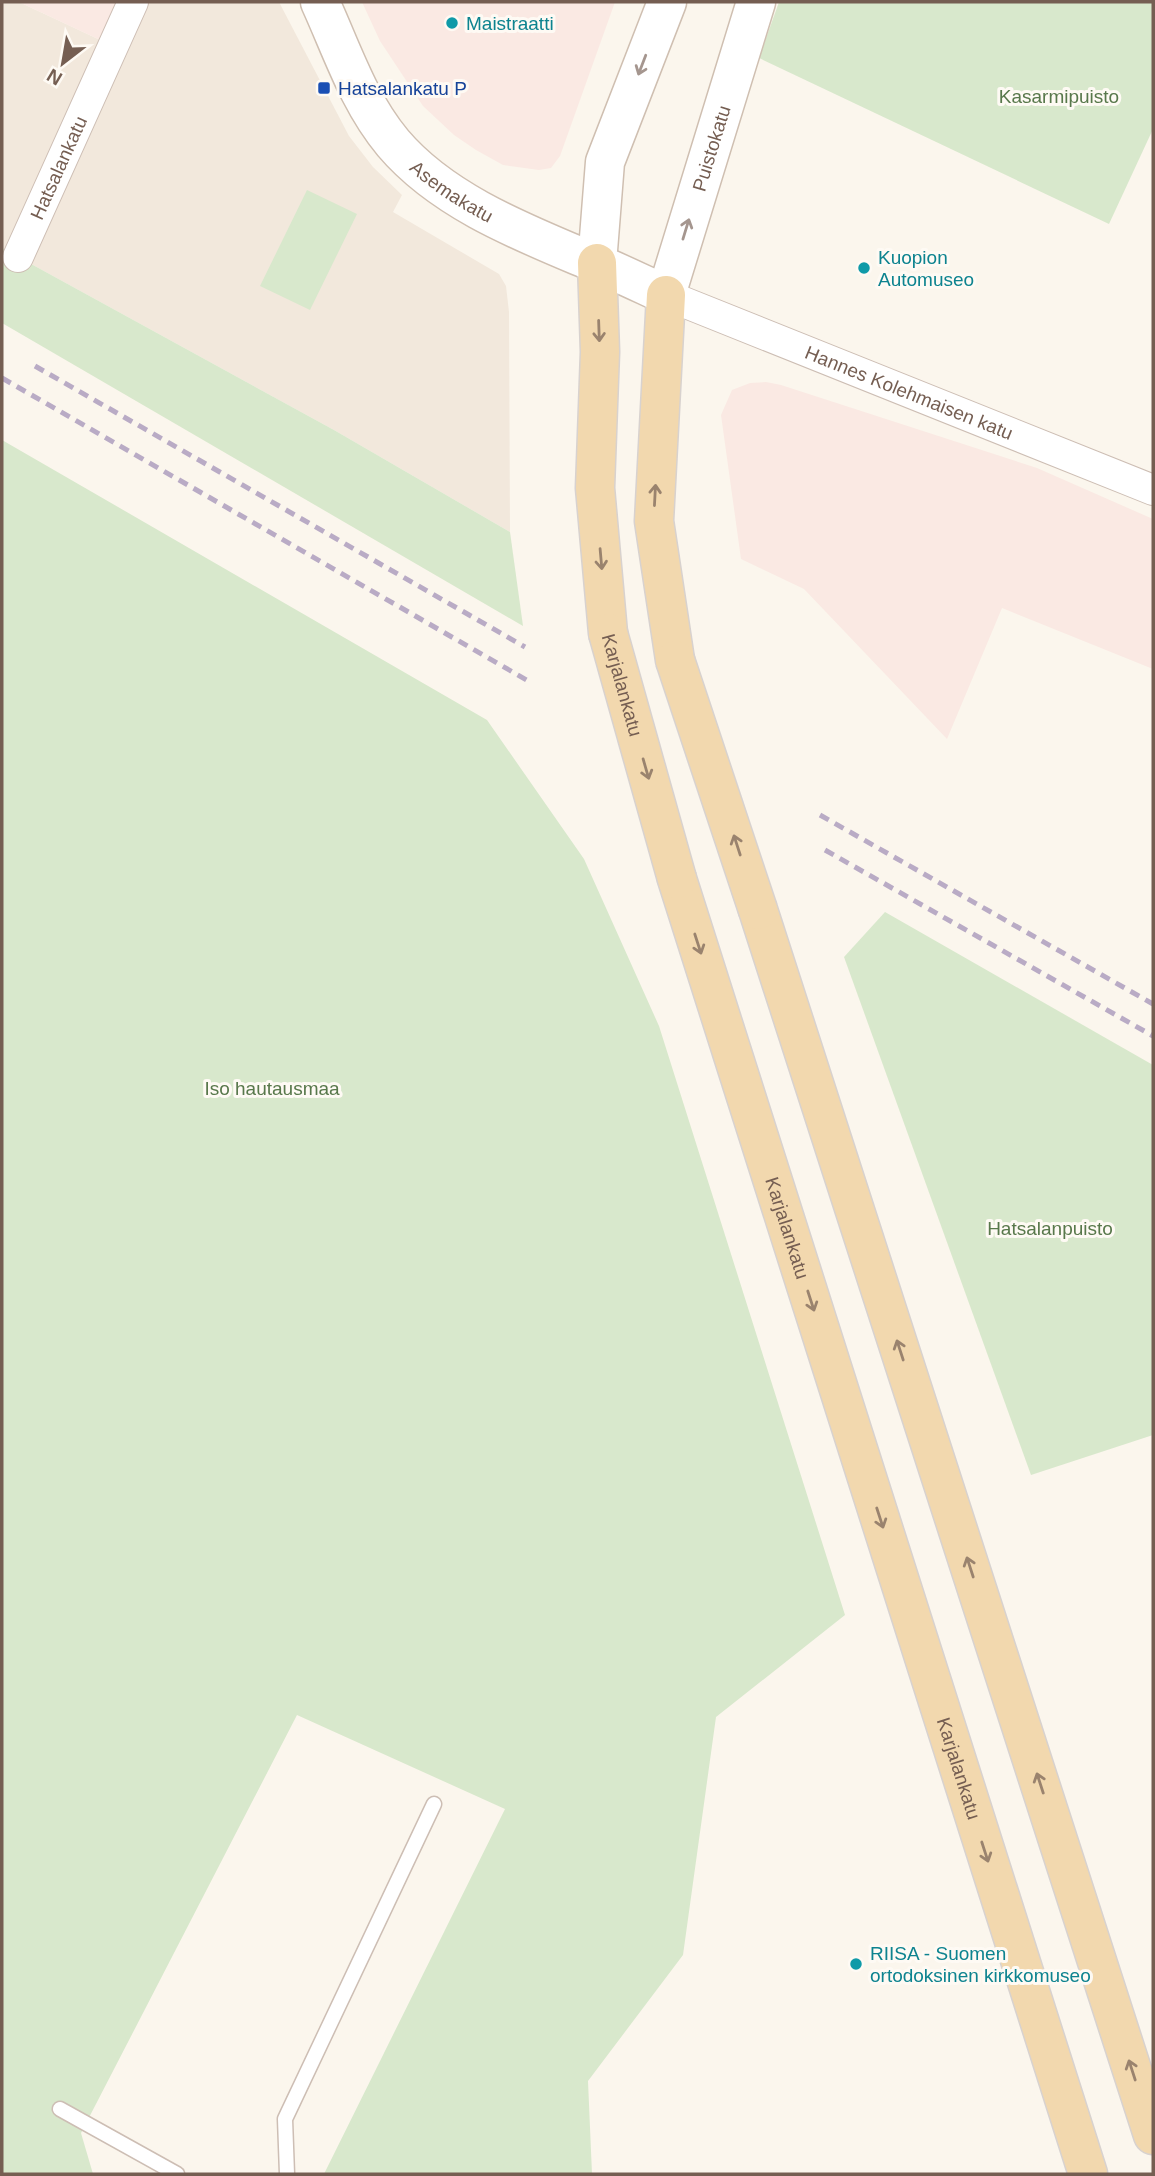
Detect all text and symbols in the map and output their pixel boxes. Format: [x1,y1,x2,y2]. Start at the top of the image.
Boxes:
place label: Maistraatti [466,13,554,34]
marker: Maistraatti [444,15,460,31]
north arrow [28,28,98,98]
one-way arrow [635,54,648,76]
text: N [43,65,66,90]
place label: Hatsalankatu P [338,78,467,99]
marker: Hatsalankatu P [316,80,332,96]
park label: Kasarmipuisto [999,86,1119,107]
street label: Puistokatu [688,103,734,194]
street label: Hatsalankatu [26,113,91,223]
street label: Asemakatu [406,156,497,226]
one-way arrow [681,219,694,241]
place label: Kuopion Automuseo [878,247,974,290]
marker: Kuopion Automuseo [856,260,872,276]
one-way arrow [593,320,606,343]
street label: Hannes Kolehmaisen katu [802,341,1016,443]
one-way arrow [649,484,662,507]
one-way arrow [595,547,608,569]
street label: Karjalankatu [598,631,647,739]
one-way arrow [641,758,654,780]
one-way arrow [730,835,742,857]
one-way arrow [692,933,705,955]
park label: Iso hautausmaa [204,1078,340,1099]
street label: Karjalankatu [762,1174,814,1281]
park label: Hatsalanpuisto [987,1218,1113,1239]
one-way arrow [806,1290,818,1312]
one-way arrow [893,1340,905,1362]
one-way arrow [874,1507,887,1529]
one-way arrow [963,1556,975,1578]
street label: Karjalankatu [933,1715,985,1822]
one-way arrow [1033,1773,1045,1795]
one-way arrow [980,1841,993,1863]
place label: RIISA - Suomen ortodoksinen kirkkomuseo [870,1943,1091,1986]
marker: RIISA - Suomen ortodoksinen kirkkomuseo [848,1956,864,1972]
one-way arrow [1125,2059,1138,2081]

